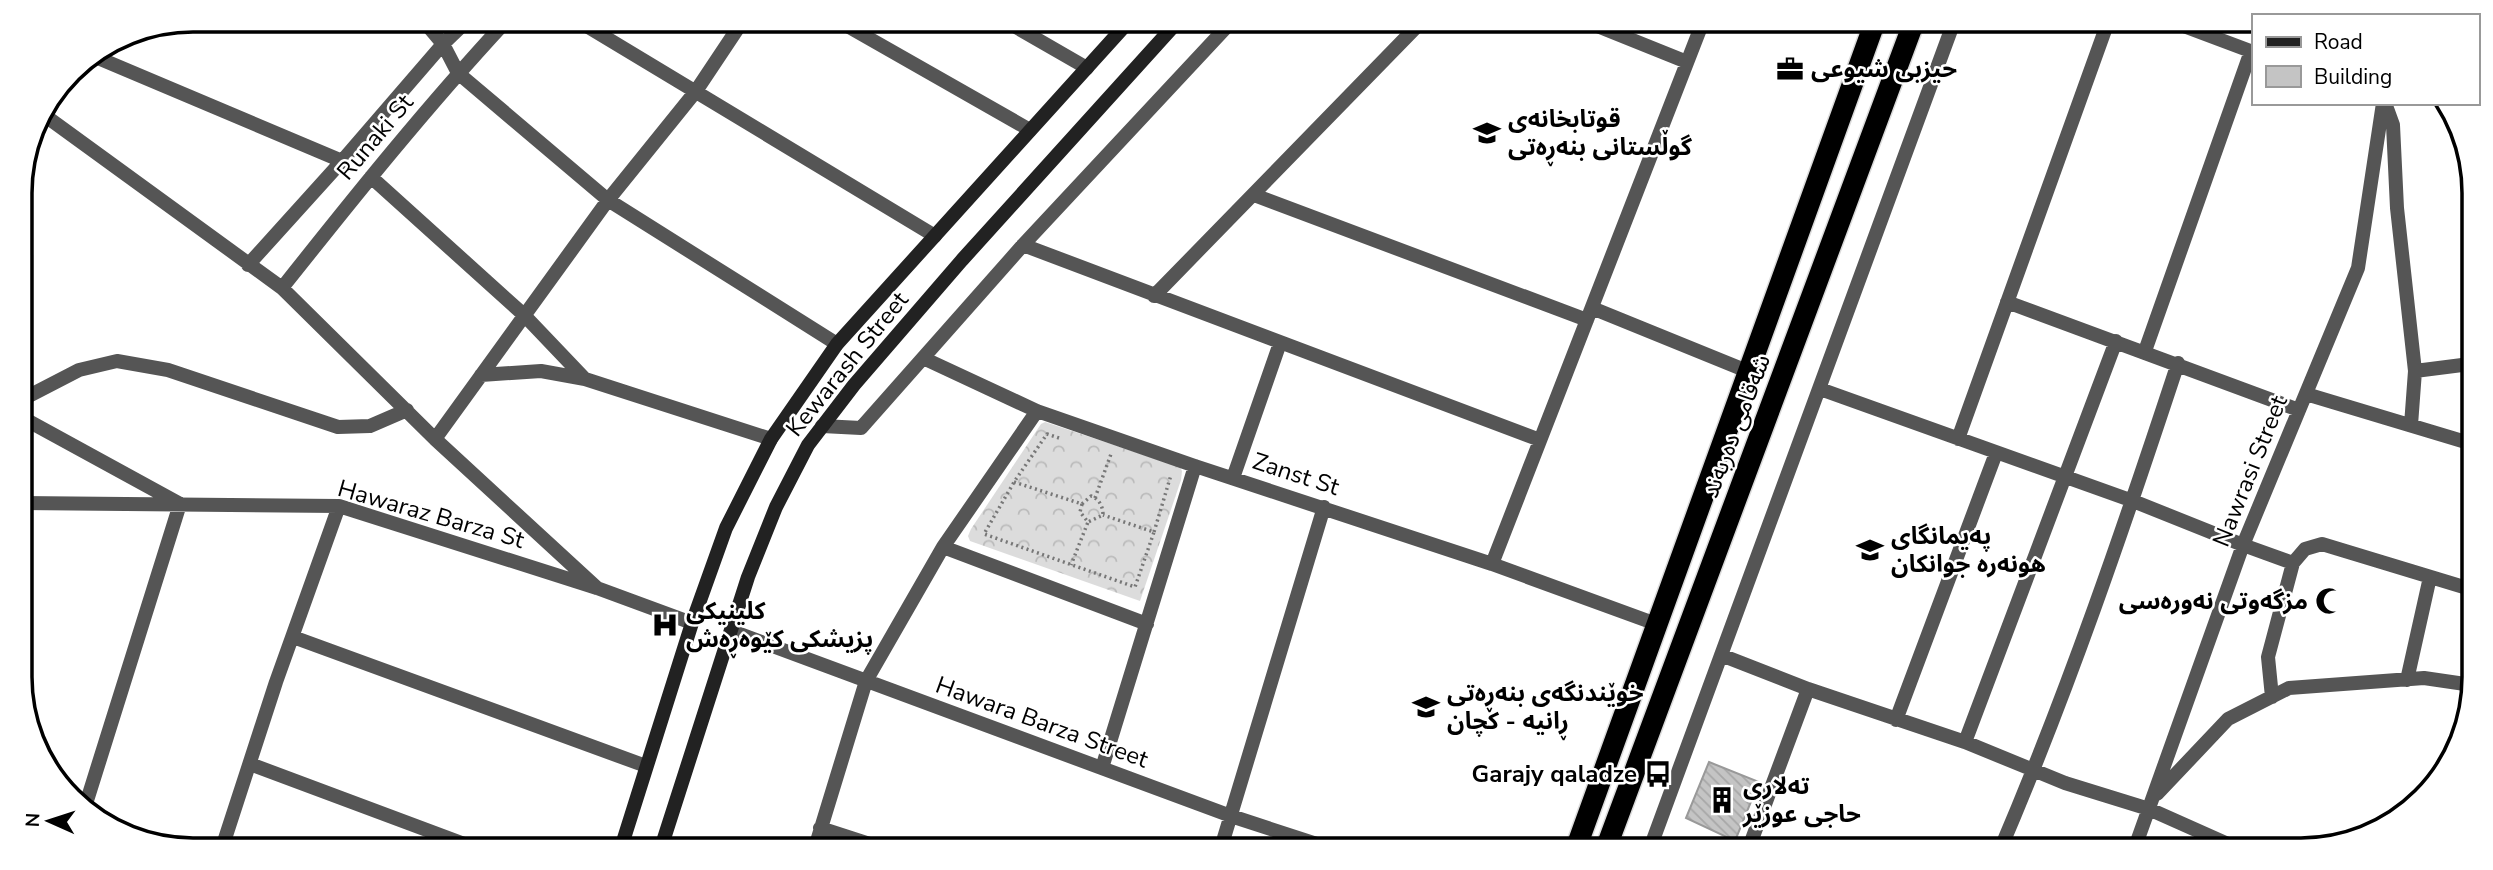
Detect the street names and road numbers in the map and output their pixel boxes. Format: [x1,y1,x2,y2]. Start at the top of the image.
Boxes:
street label: Runaki St [330,87,421,187]
street label: Kewarash Street [779,284,916,443]
street label: شەقامی دەربەند [1694,350,1778,502]
street label: Nawrasi Street [2205,390,2295,551]
street label: Zanst St [1249,445,1344,503]
street label: Hawaraz Barza St [334,472,529,556]
street label: Hawara Barza Street [931,669,1153,776]

